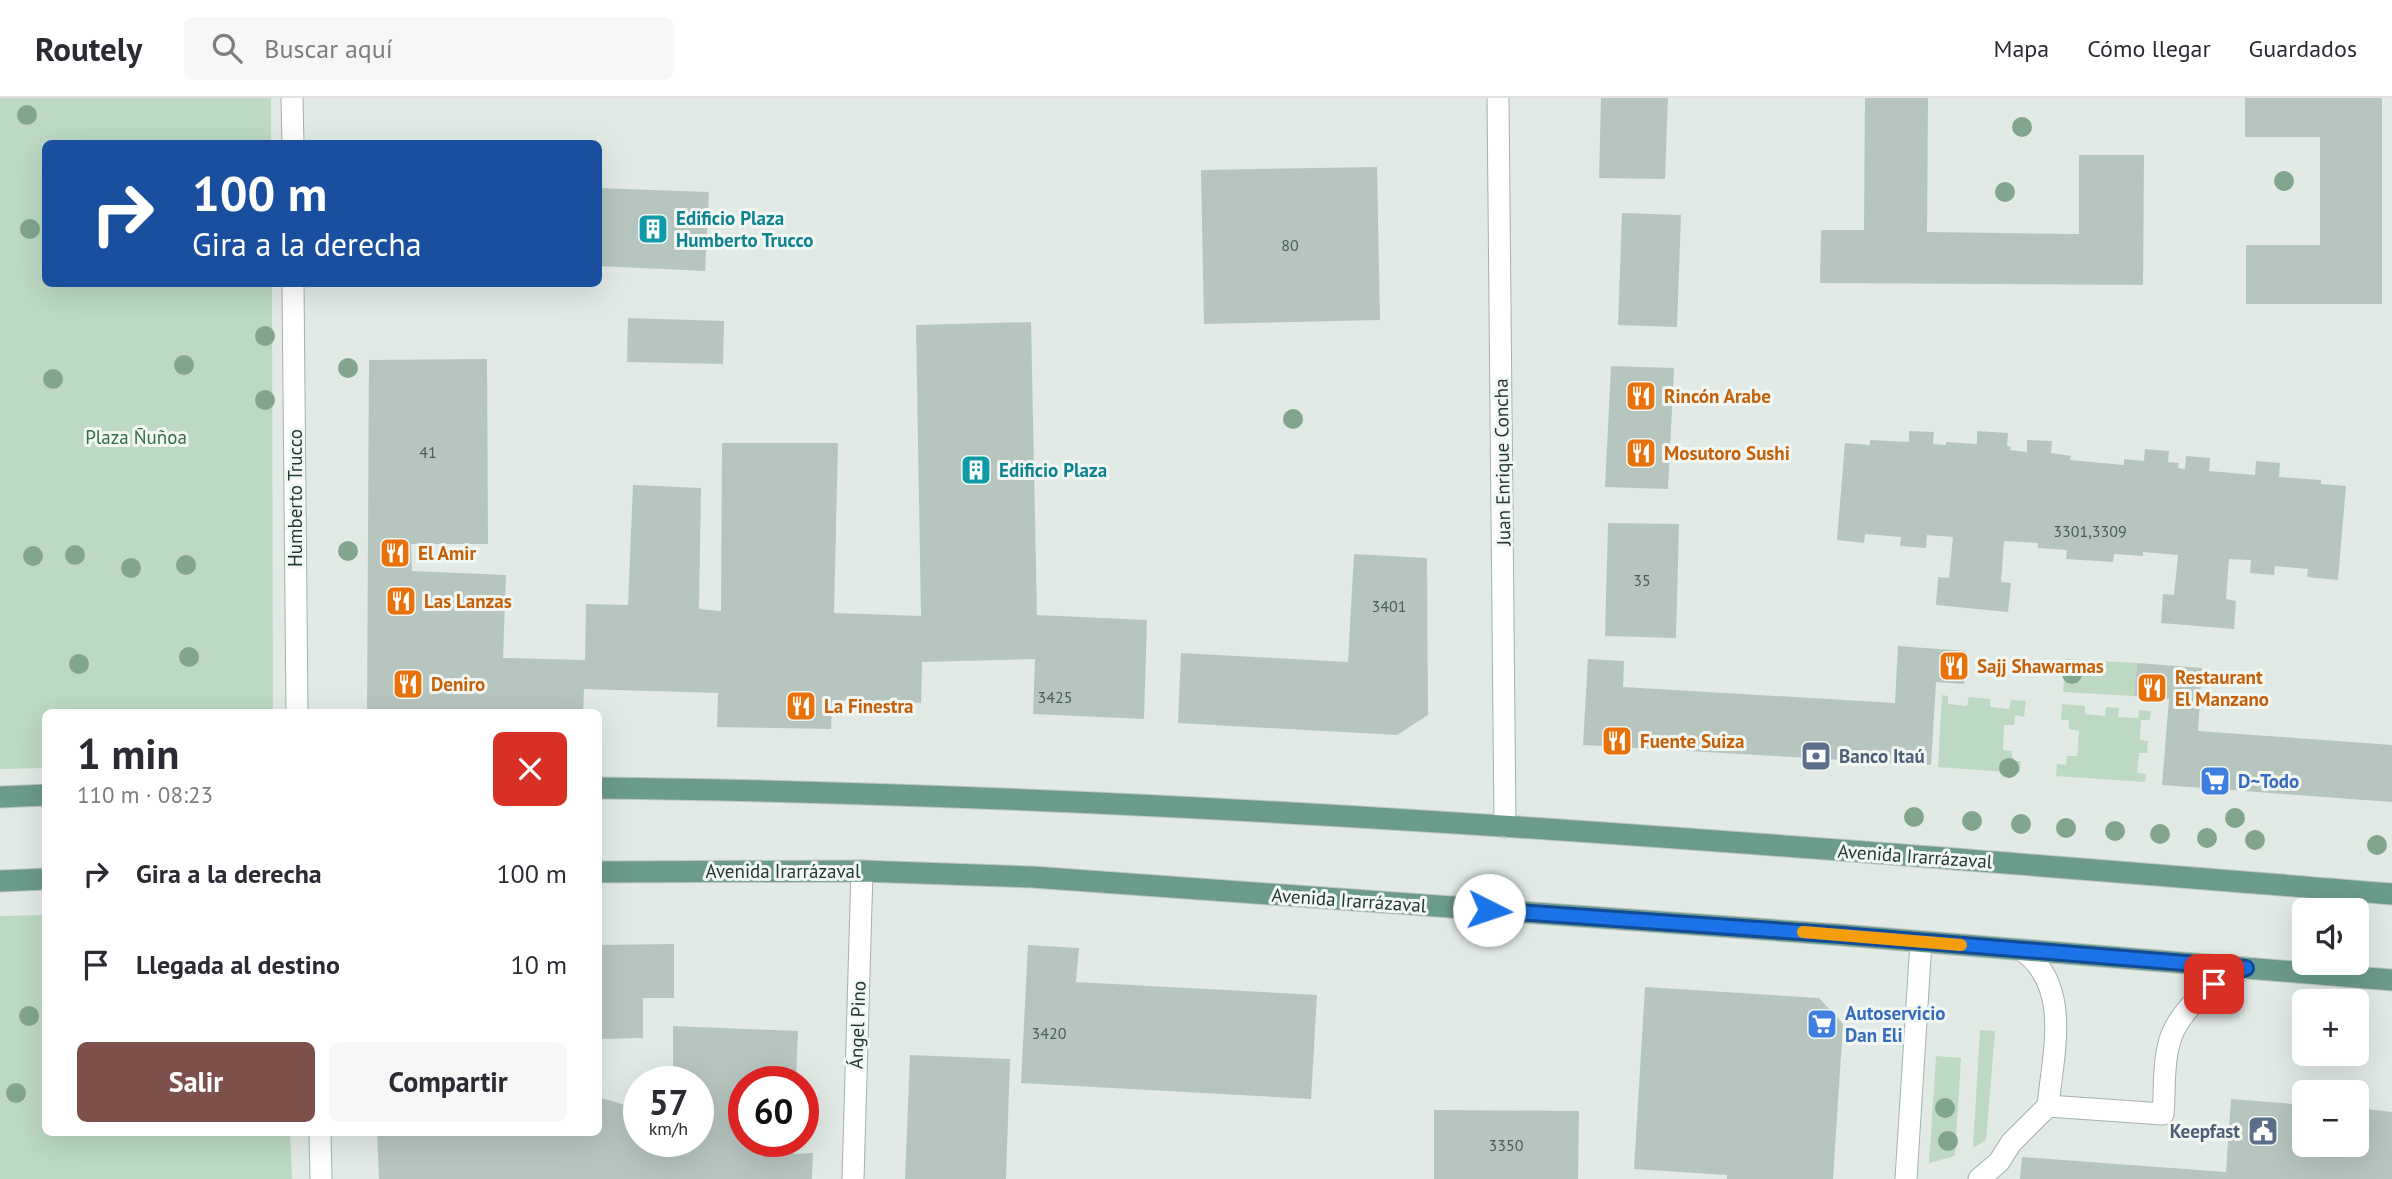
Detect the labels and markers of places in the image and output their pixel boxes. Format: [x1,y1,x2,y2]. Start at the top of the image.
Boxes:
place label: Edificio Plaza Humberto Trucco [676,206,814,252]
building icon: Edificio Plaza Humberto Trucco [636,212,670,246]
restaurant icon: Rincón Arabe [1624,379,1658,413]
place label: Rincón Arabe [1664,384,1771,408]
restaurant icon: Mosutoro Sushi [1624,436,1658,470]
place label: Mosutoro Sushi [1664,441,1790,465]
building icon: Edificio Plaza [959,453,993,487]
place label: Edificio Plaza [999,458,1107,482]
restaurant icon: El Amir [378,536,412,570]
place label: El Amir [418,541,476,565]
restaurant icon: Las Lanzas [384,584,418,618]
place label: Las Lanzas [424,589,512,613]
restaurant icon: Sajj Shawarmas [1937,649,1971,683]
place label: Sajj Shawarmas [1977,654,2104,678]
place label: Restaurant El Manzano [2175,665,2269,711]
restaurant icon: Deniro [391,667,425,701]
restaurant icon: Restaurant El Manzano [2135,671,2169,705]
place label: Deniro [431,672,485,696]
restaurant icon: La Finestra [784,689,818,723]
place label: La Finestra [824,694,914,718]
restaurant icon: Fuente Suiza [1600,724,1634,758]
place label: Fuente Suiza [1640,729,1744,753]
bank icon: Banco Itaú [1799,739,1833,773]
place label: Banco Itaú [1839,744,1925,768]
supermarket icon: D~Todo [2198,764,2232,798]
place label: D~Todo [2238,769,2299,793]
pin [2184,954,2244,1014]
place label: Autoservicio Dan Eli [1845,1001,1946,1047]
supermarket icon: Autoservicio Dan Eli [1805,1007,1839,1041]
public building icon: Keepfast [2246,1114,2280,1148]
place label: Keepfast [2170,1119,2240,1143]

